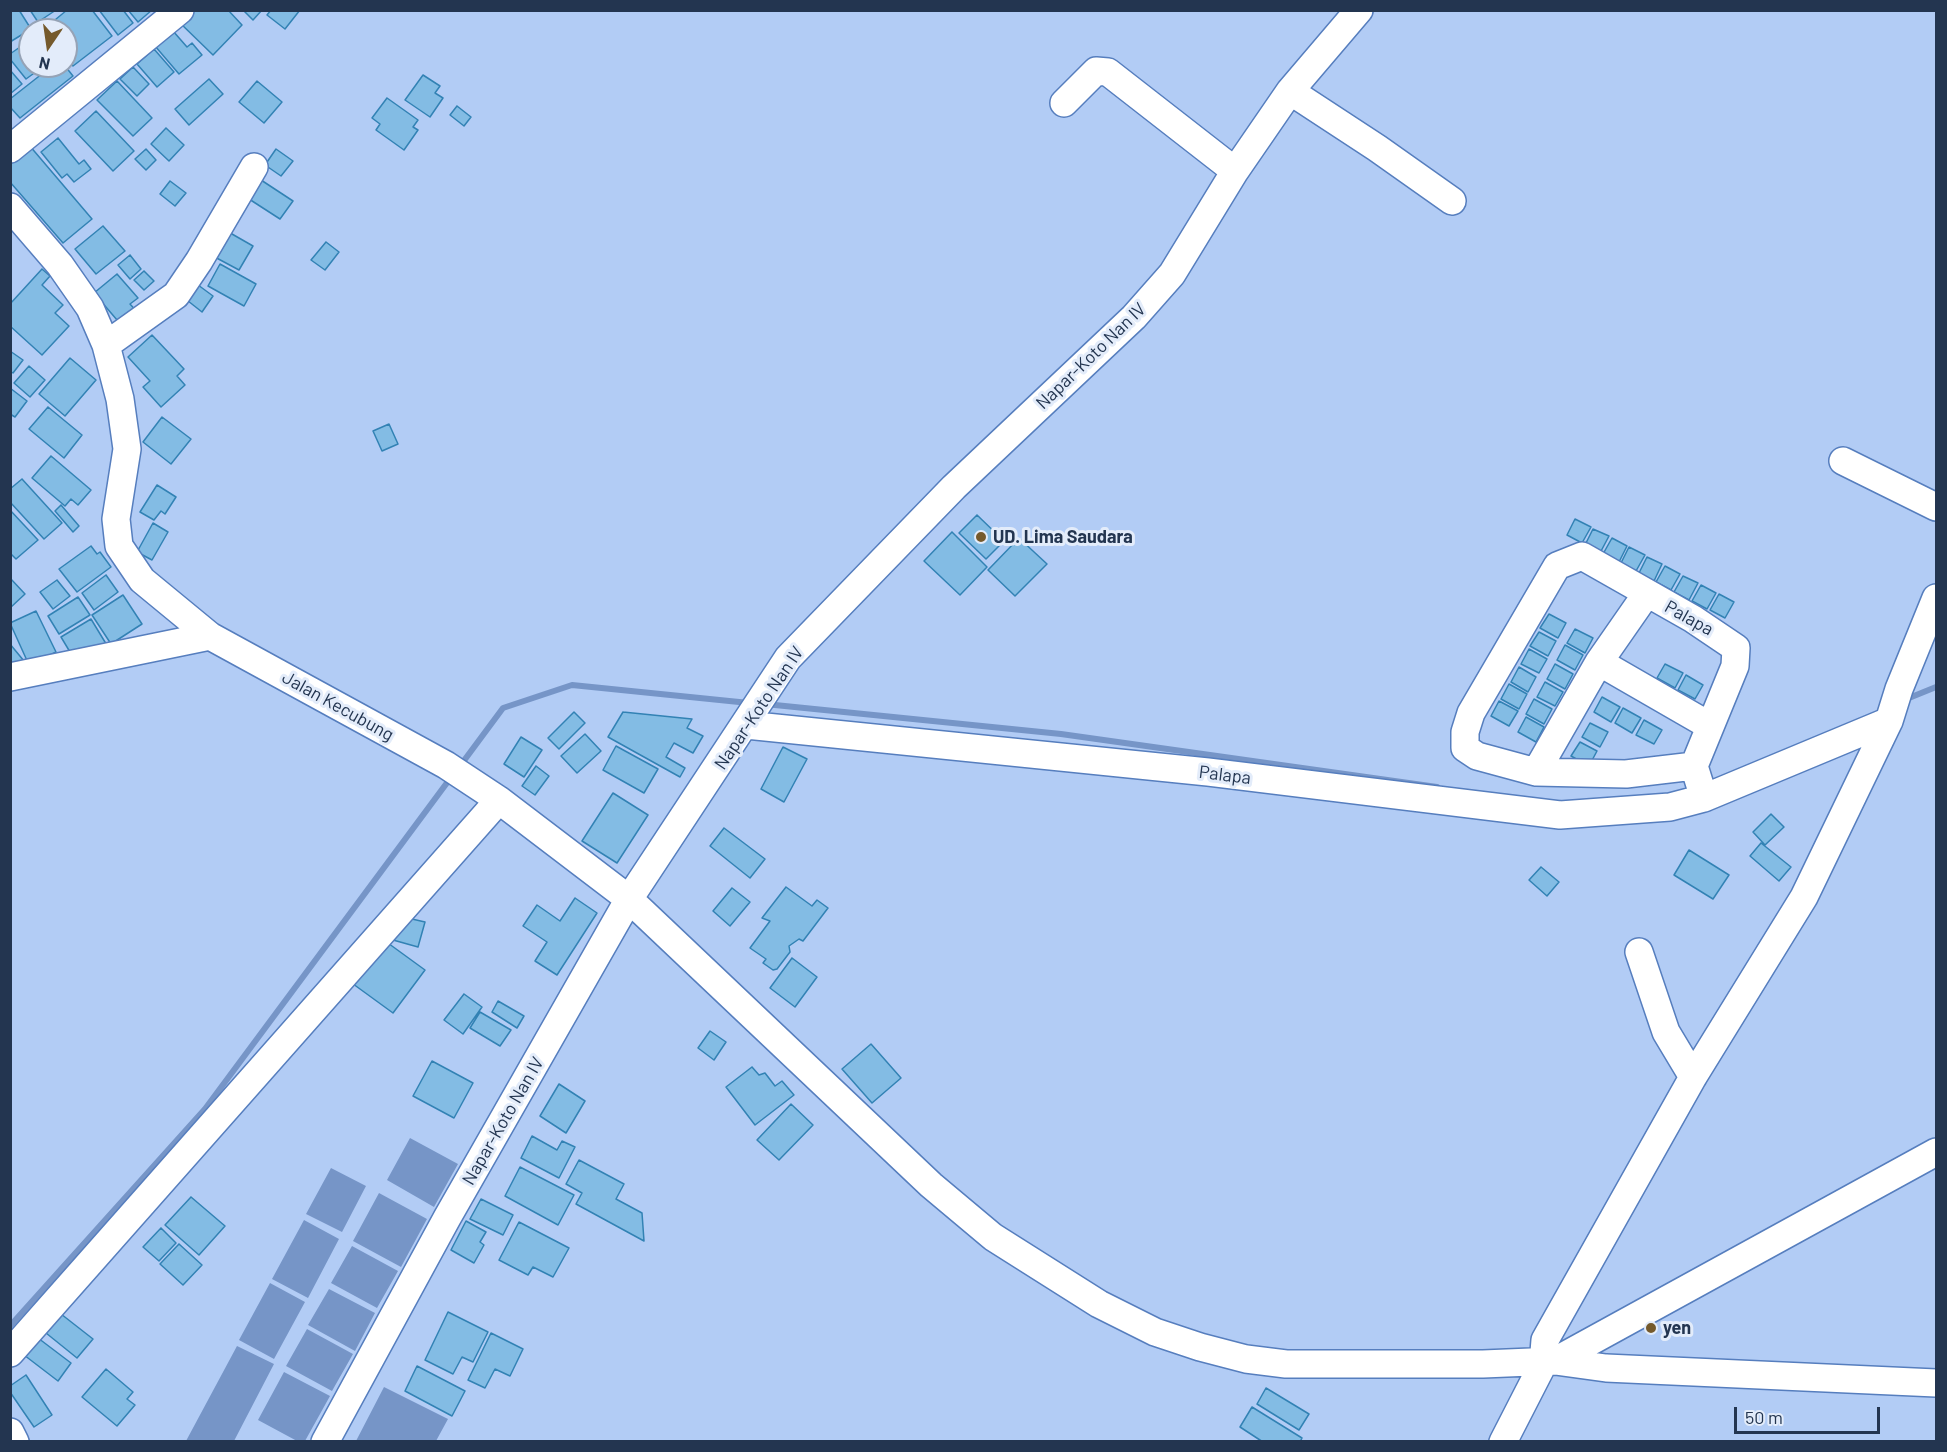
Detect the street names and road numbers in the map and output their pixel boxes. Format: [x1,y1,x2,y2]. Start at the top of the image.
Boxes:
street label: Napar-Koto Nan IV [1032,298,1150,414]
street label: Palapa [1661,596,1717,640]
street label: Napar-Koto Nan IV [710,642,808,774]
street label: Jalan Kecubung [278,666,398,746]
street label: Palapa [1198,761,1252,789]
street label: Napar-Koto Nan IV [458,1053,548,1189]

